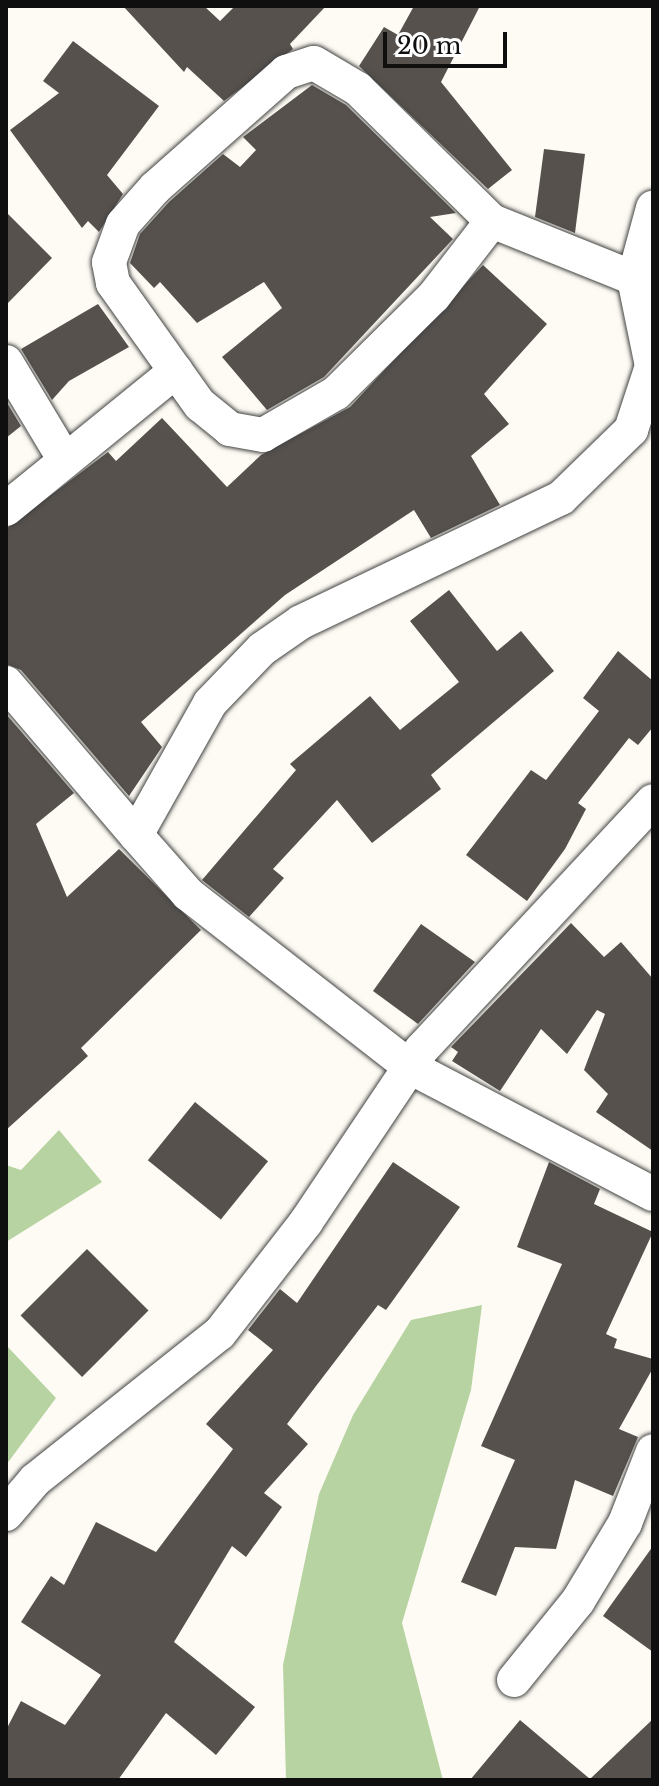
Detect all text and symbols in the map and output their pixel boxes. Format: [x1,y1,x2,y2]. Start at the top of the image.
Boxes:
scale bar [387,16,511,66]
text: 20 m [397,31,462,60]

